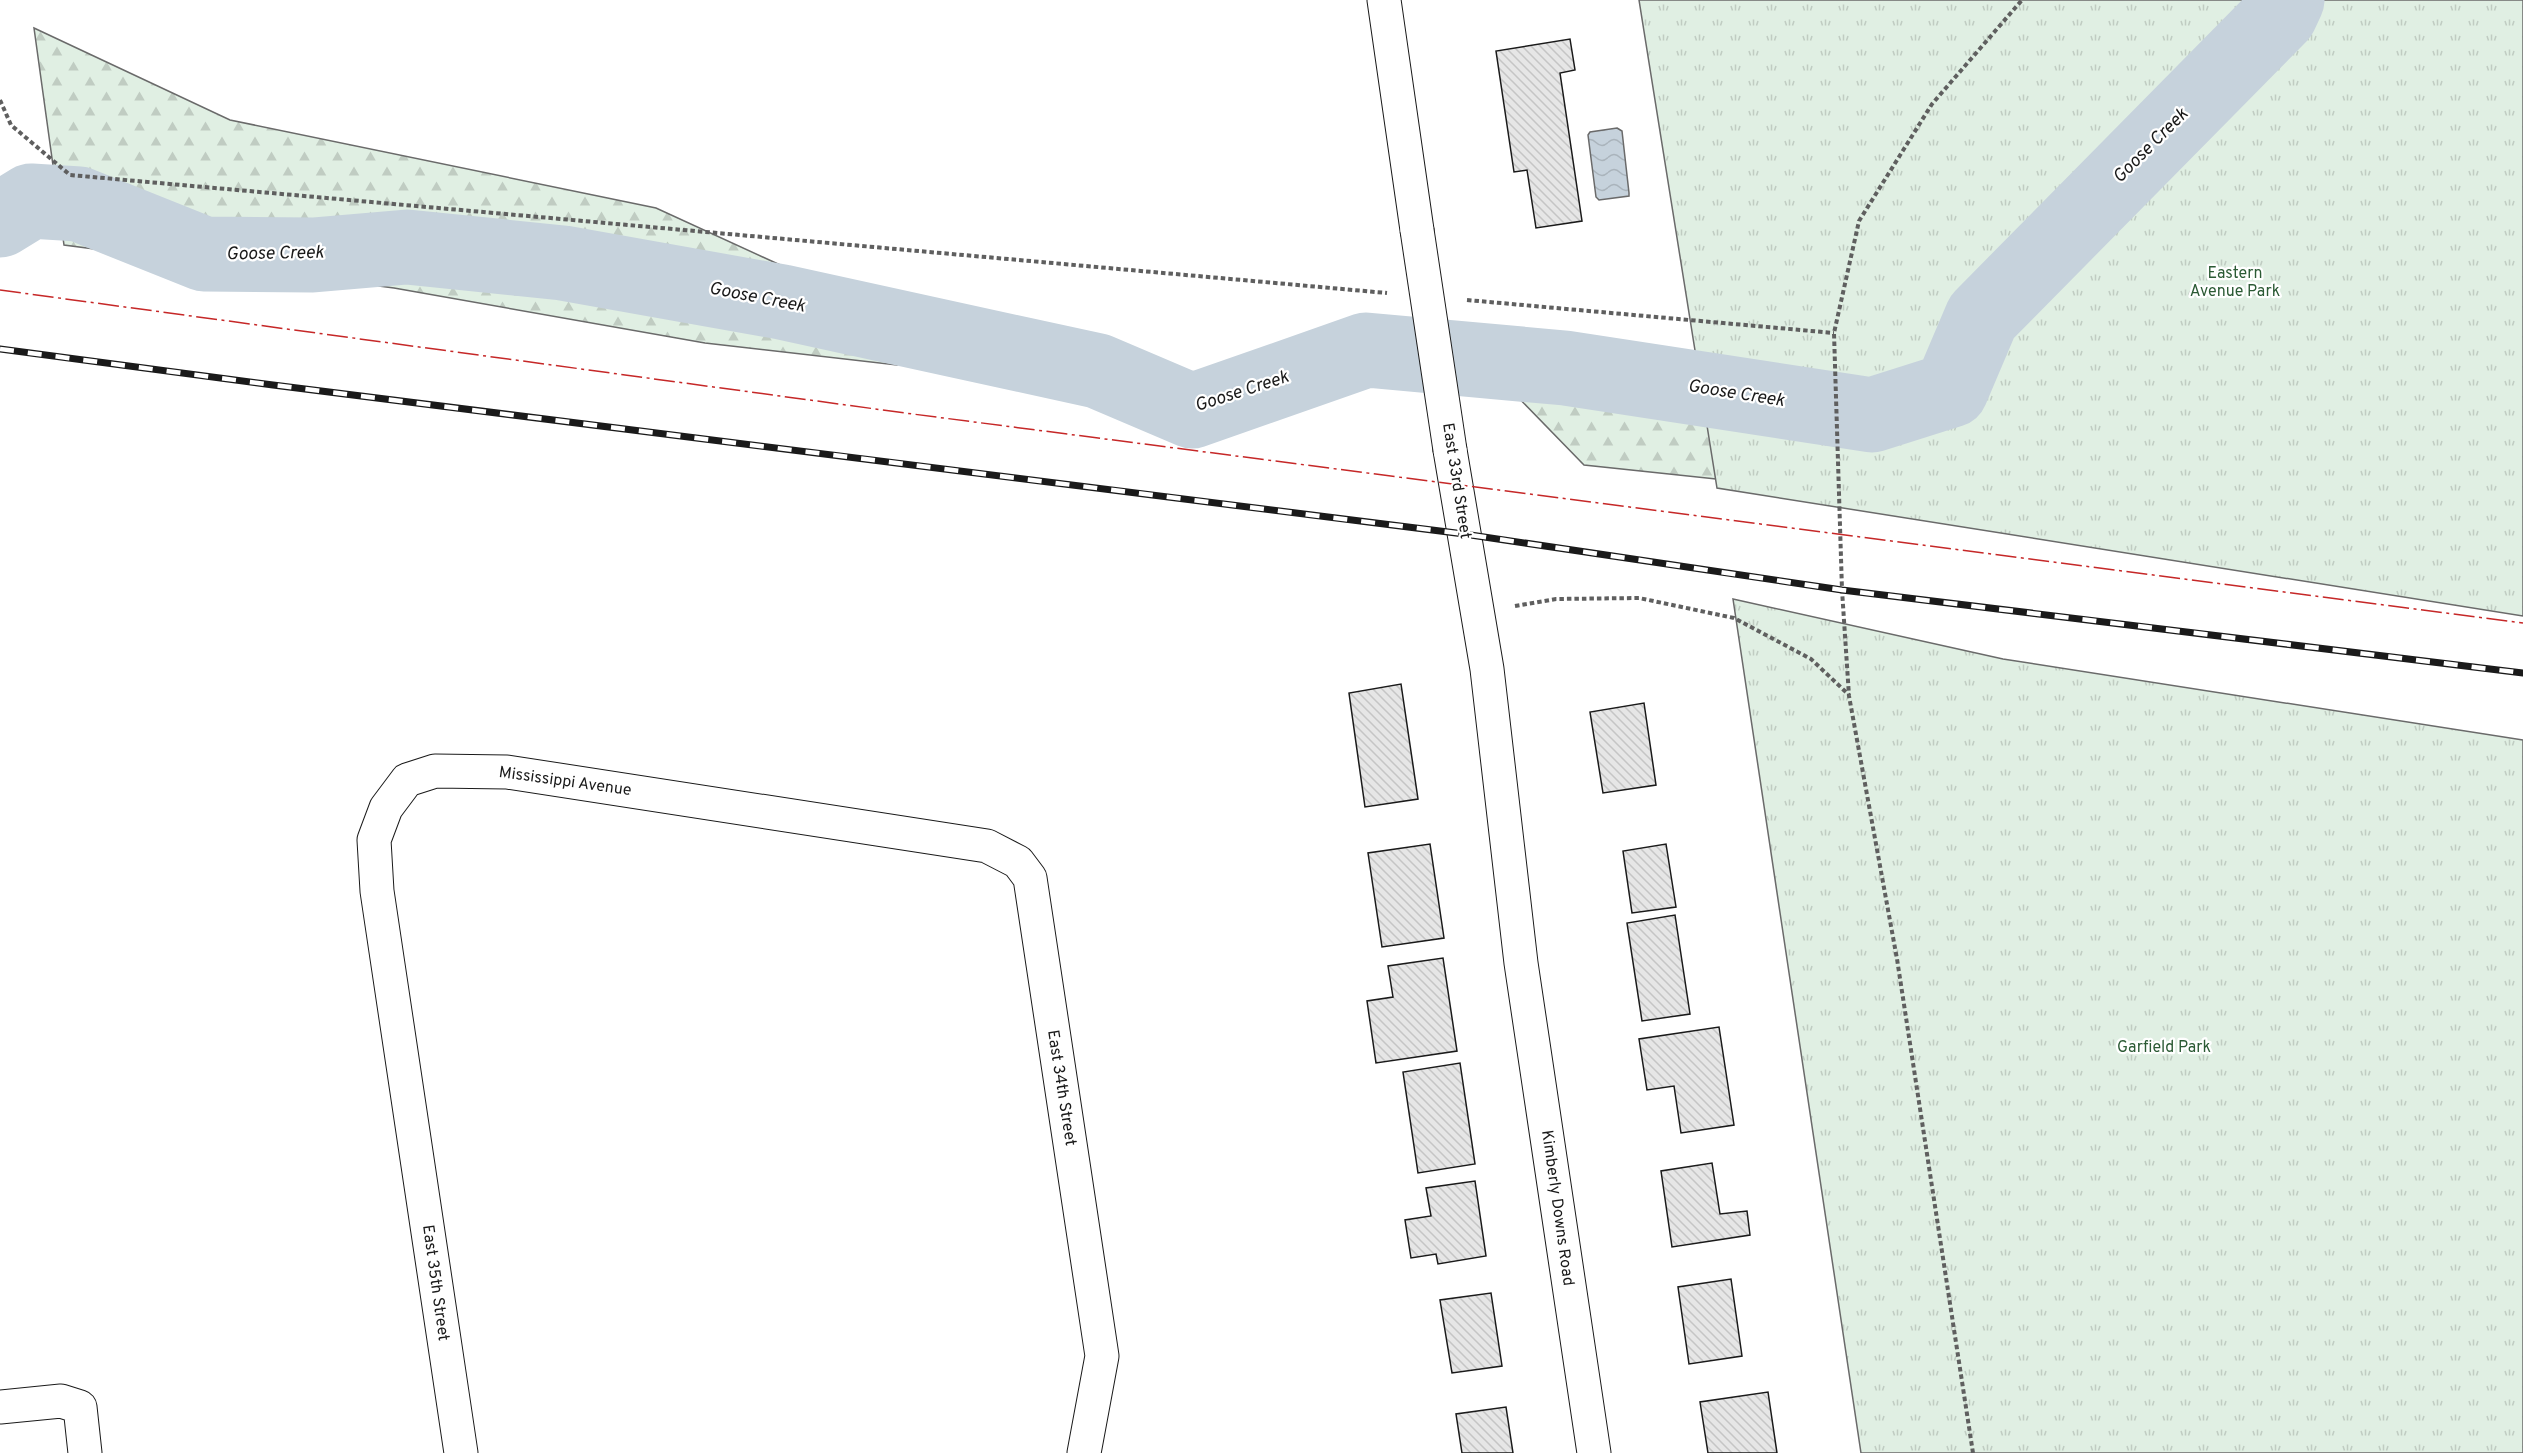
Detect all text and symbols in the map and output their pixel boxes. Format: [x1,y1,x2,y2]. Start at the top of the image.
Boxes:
water label: Goose Creek [2108,103,2194,189]
water label: Goose Creek [226,242,325,266]
park label: Eastern Avenue Park [2190,264,2280,302]
water label: Goose Creek [707,277,808,319]
water label: Goose Creek [1192,366,1293,418]
water label: Goose Creek [1686,375,1787,413]
street label: East 33rd Street [1437,422,1475,540]
street label: Mississippi Avenue [497,763,633,801]
street label: East 34th Street [1042,1029,1080,1147]
park label: Garfield Park [2117,1038,2211,1058]
street label: Kimberly Downs Road [1536,1129,1578,1287]
street label: East 35th Street [417,1224,453,1342]

